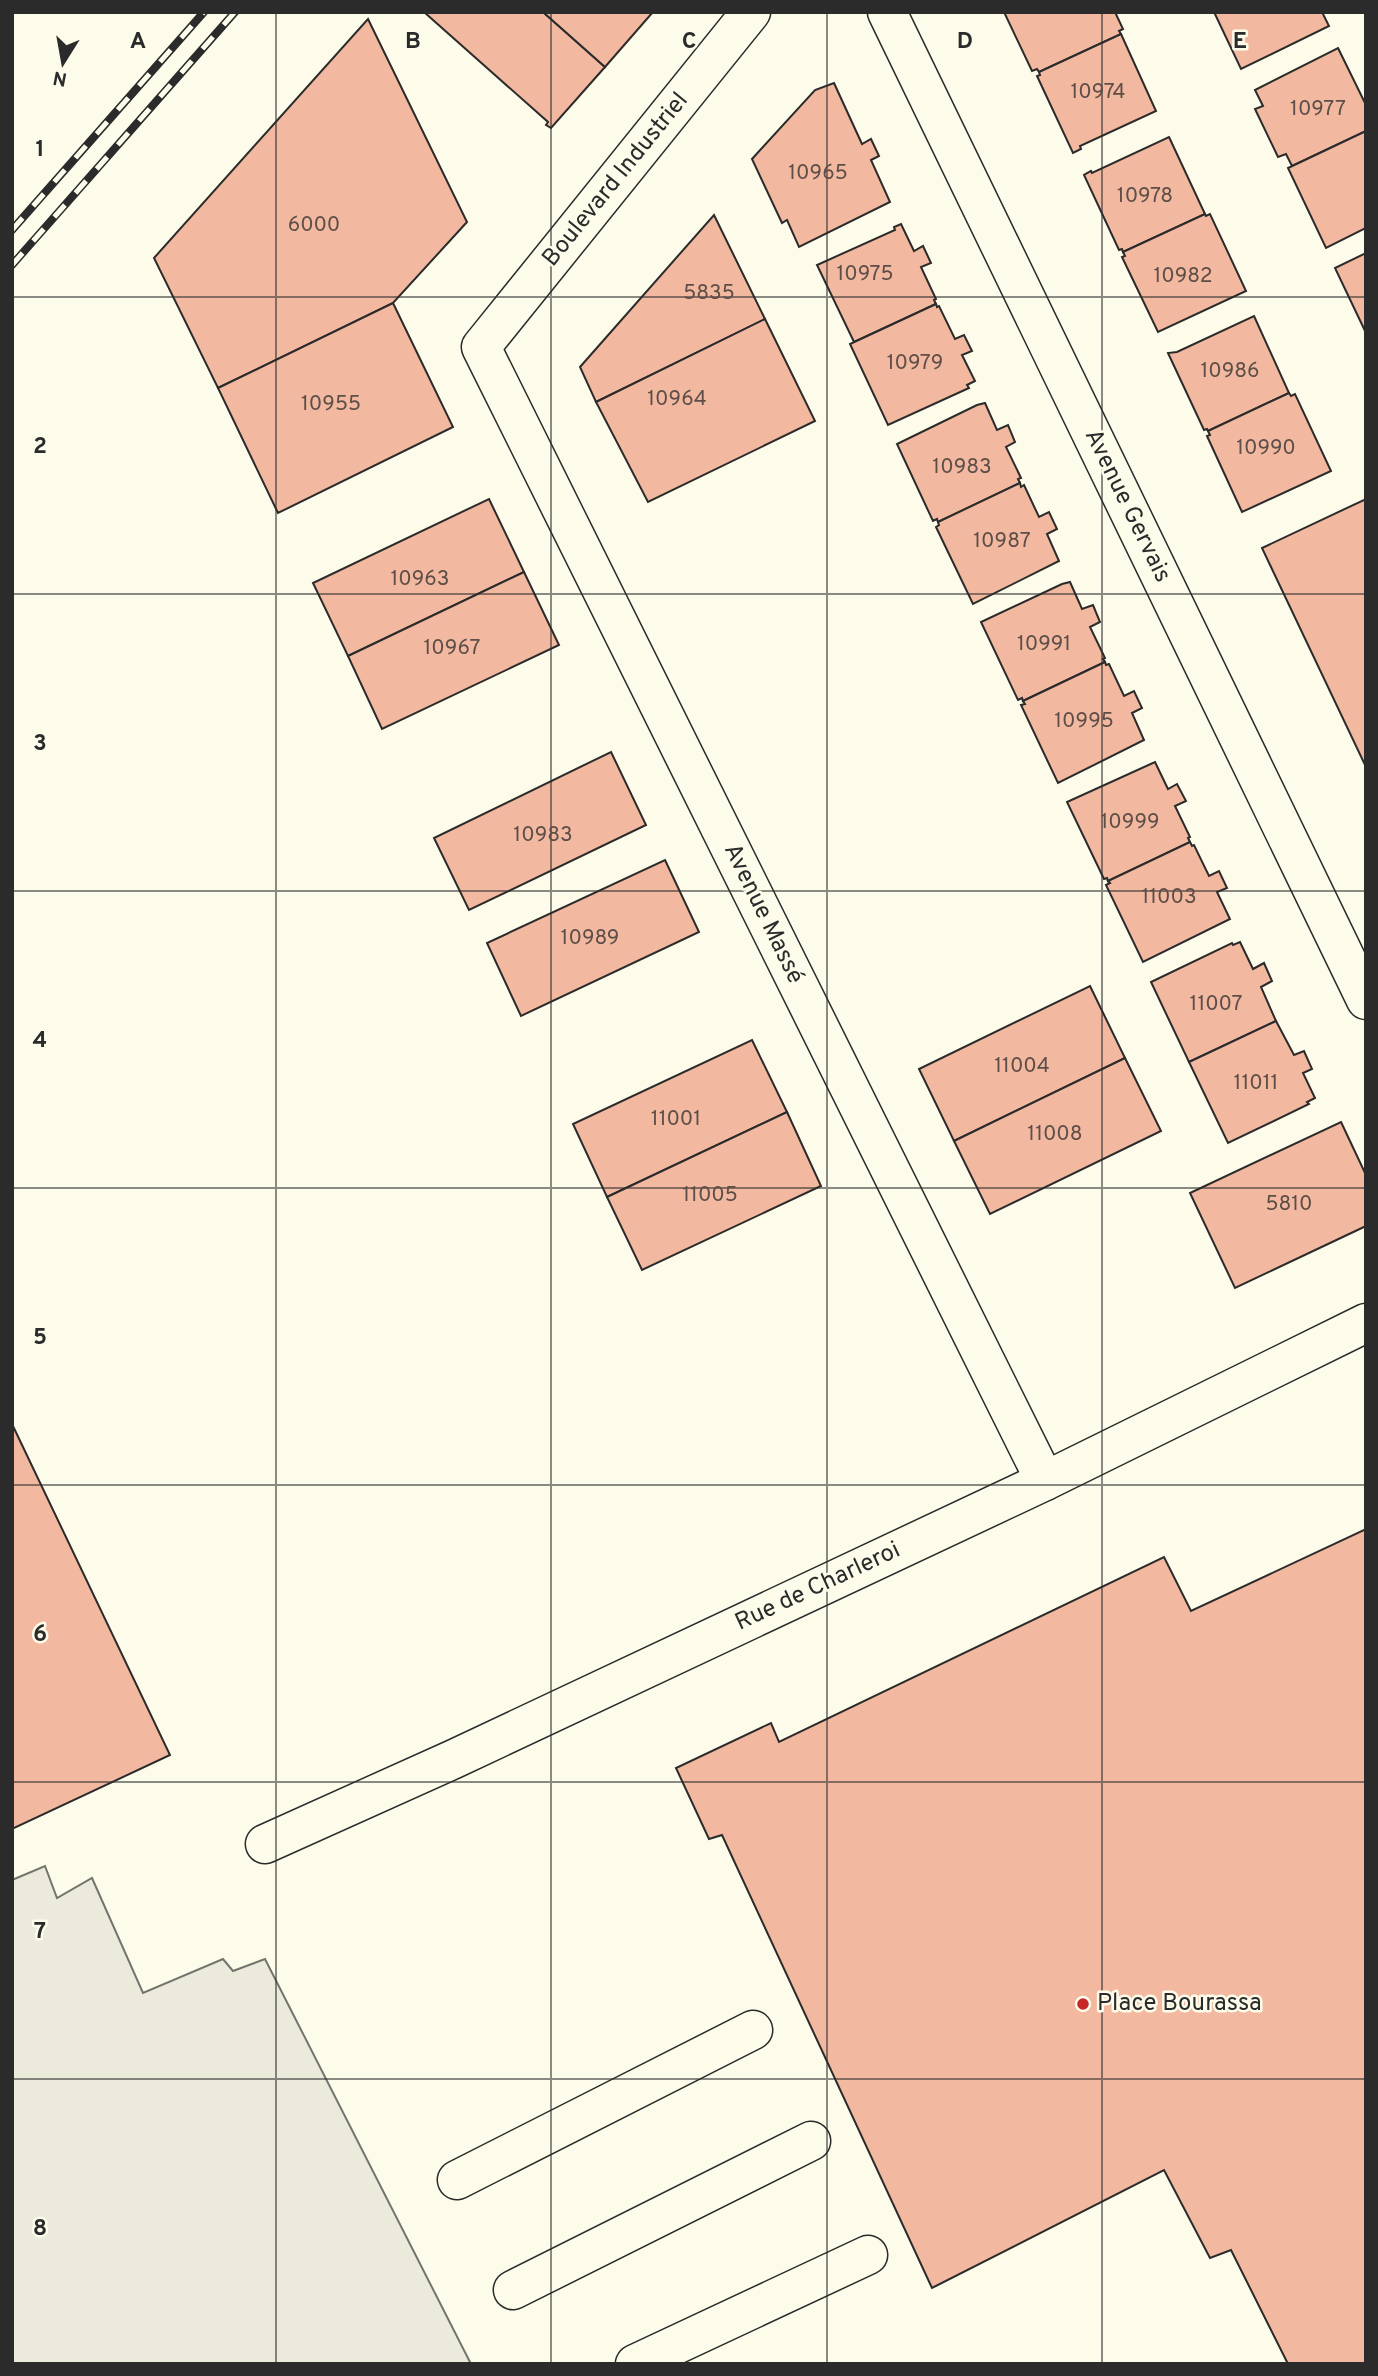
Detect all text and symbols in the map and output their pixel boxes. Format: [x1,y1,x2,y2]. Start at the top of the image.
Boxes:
north arrow [28,28,98,98]
text: A [130,28,146,57]
text: B [405,28,421,57]
text: C [682,28,696,57]
text: D [957,28,973,57]
text: E [1233,28,1247,57]
text: N [51,65,69,91]
house number: 10974 [1070,79,1126,106]
street label: Boulevard Industriel [537,87,695,273]
house number: 10977 [1290,96,1346,123]
text: 1 [35,136,45,165]
house number: 10965 [788,160,848,187]
house number: 10978 [1117,183,1173,210]
house number: 6000 [288,212,340,239]
house number: 10975 [836,261,894,288]
house number: 10982 [1153,263,1213,290]
house number: 5835 [683,280,735,307]
house number: 10979 [887,350,943,377]
house number: 10986 [1200,358,1260,385]
house number: 10964 [647,386,707,413]
house number: 10955 [301,391,361,418]
street label: Avenue Gervais [1077,424,1177,588]
text: 2 [33,433,47,462]
house number: 10990 [1236,435,1296,462]
house number: 10983 [932,454,992,481]
house number: 10987 [973,528,1031,555]
house number: 10963 [390,566,450,593]
house number: 10991 [1017,631,1071,658]
house number: 10967 [424,635,481,662]
house number: 10995 [1054,708,1114,735]
text: 3 [33,730,47,759]
house number: 10999 [1101,809,1159,836]
house number: 10983 [513,822,573,849]
street label: Avenue Massé [716,839,810,989]
house number: 11003 [1141,884,1197,911]
house number: 10989 [561,925,619,952]
house number: 11007 [1190,991,1242,1018]
text: 4 [33,1027,47,1056]
house number: 11004 [994,1053,1050,1080]
house number: 11011 [1234,1070,1278,1097]
house number: 11001 [651,1106,701,1133]
house number: 11008 [1027,1121,1083,1148]
house number: 11005 [682,1182,738,1209]
house number: 5810 [1265,1191,1313,1218]
text: 5 [33,1324,47,1353]
street label: Rue de Charleroi [731,1536,905,1638]
text: 6 [33,1621,47,1650]
text: 7 [34,1918,46,1947]
place label: Place Bourassa [1097,1989,1262,2019]
marker: Place Bourassa [1075,1996,1091,2012]
text: 8 [33,2215,47,2244]

